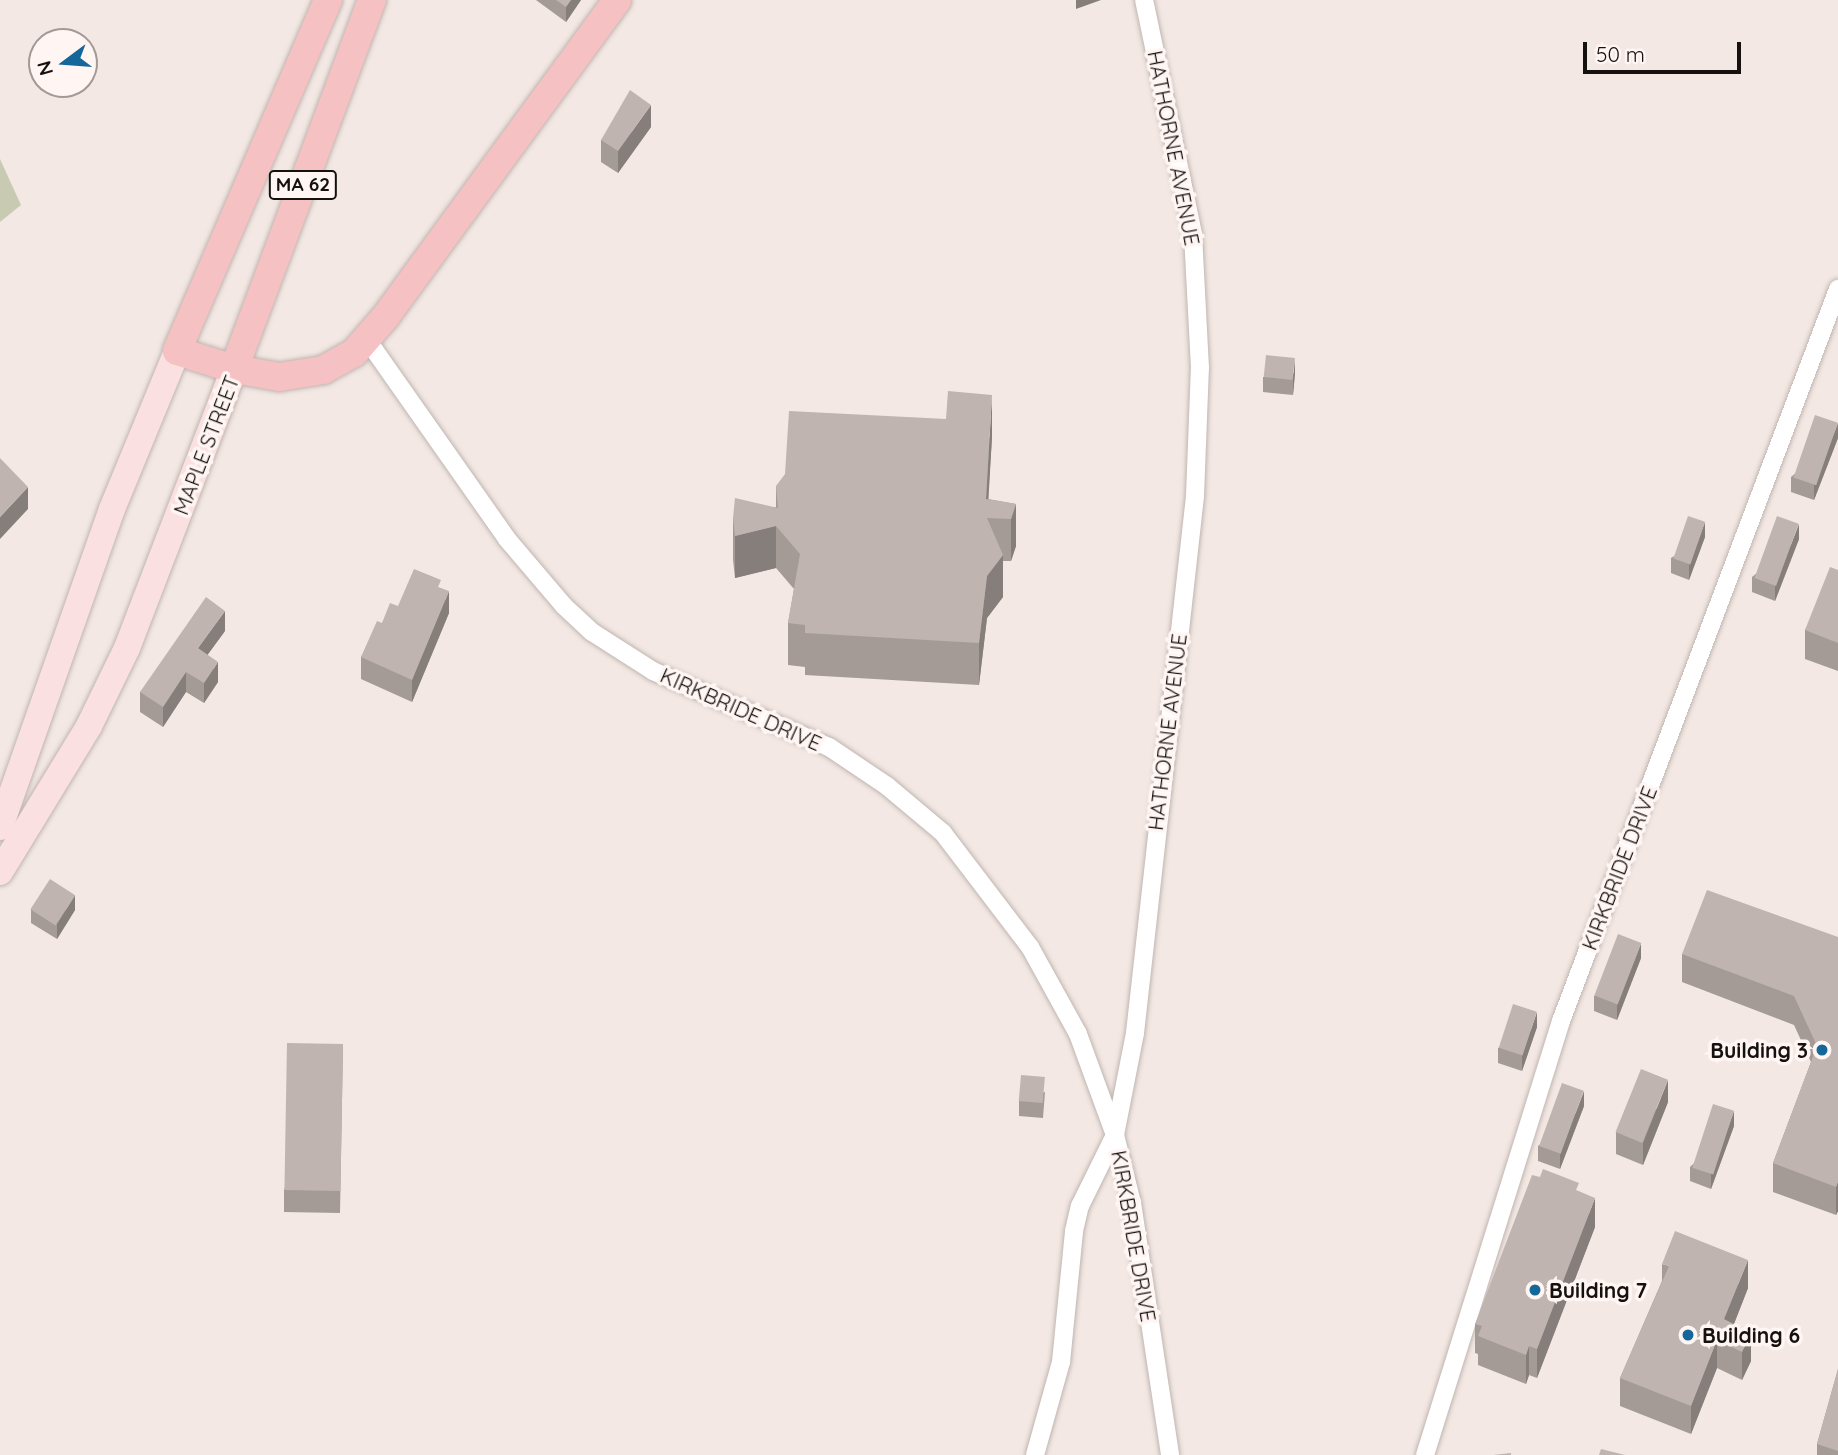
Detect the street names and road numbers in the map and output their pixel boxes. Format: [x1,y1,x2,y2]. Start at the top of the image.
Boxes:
street label: HATHORNE AVENUE [1143,48,1205,248]
road number: MA 62 [268,169,338,200]
street label: MAPLE STREET [168,372,244,518]
street label: HATHORNE AVENUE [1142,632,1192,832]
street label: KIRKBRIDE DRIVE [657,662,825,756]
street label: KIRKBRIDE DRIVE [1576,782,1662,954]
street label: KIRKBRIDE DRIVE [1107,1148,1161,1324]

